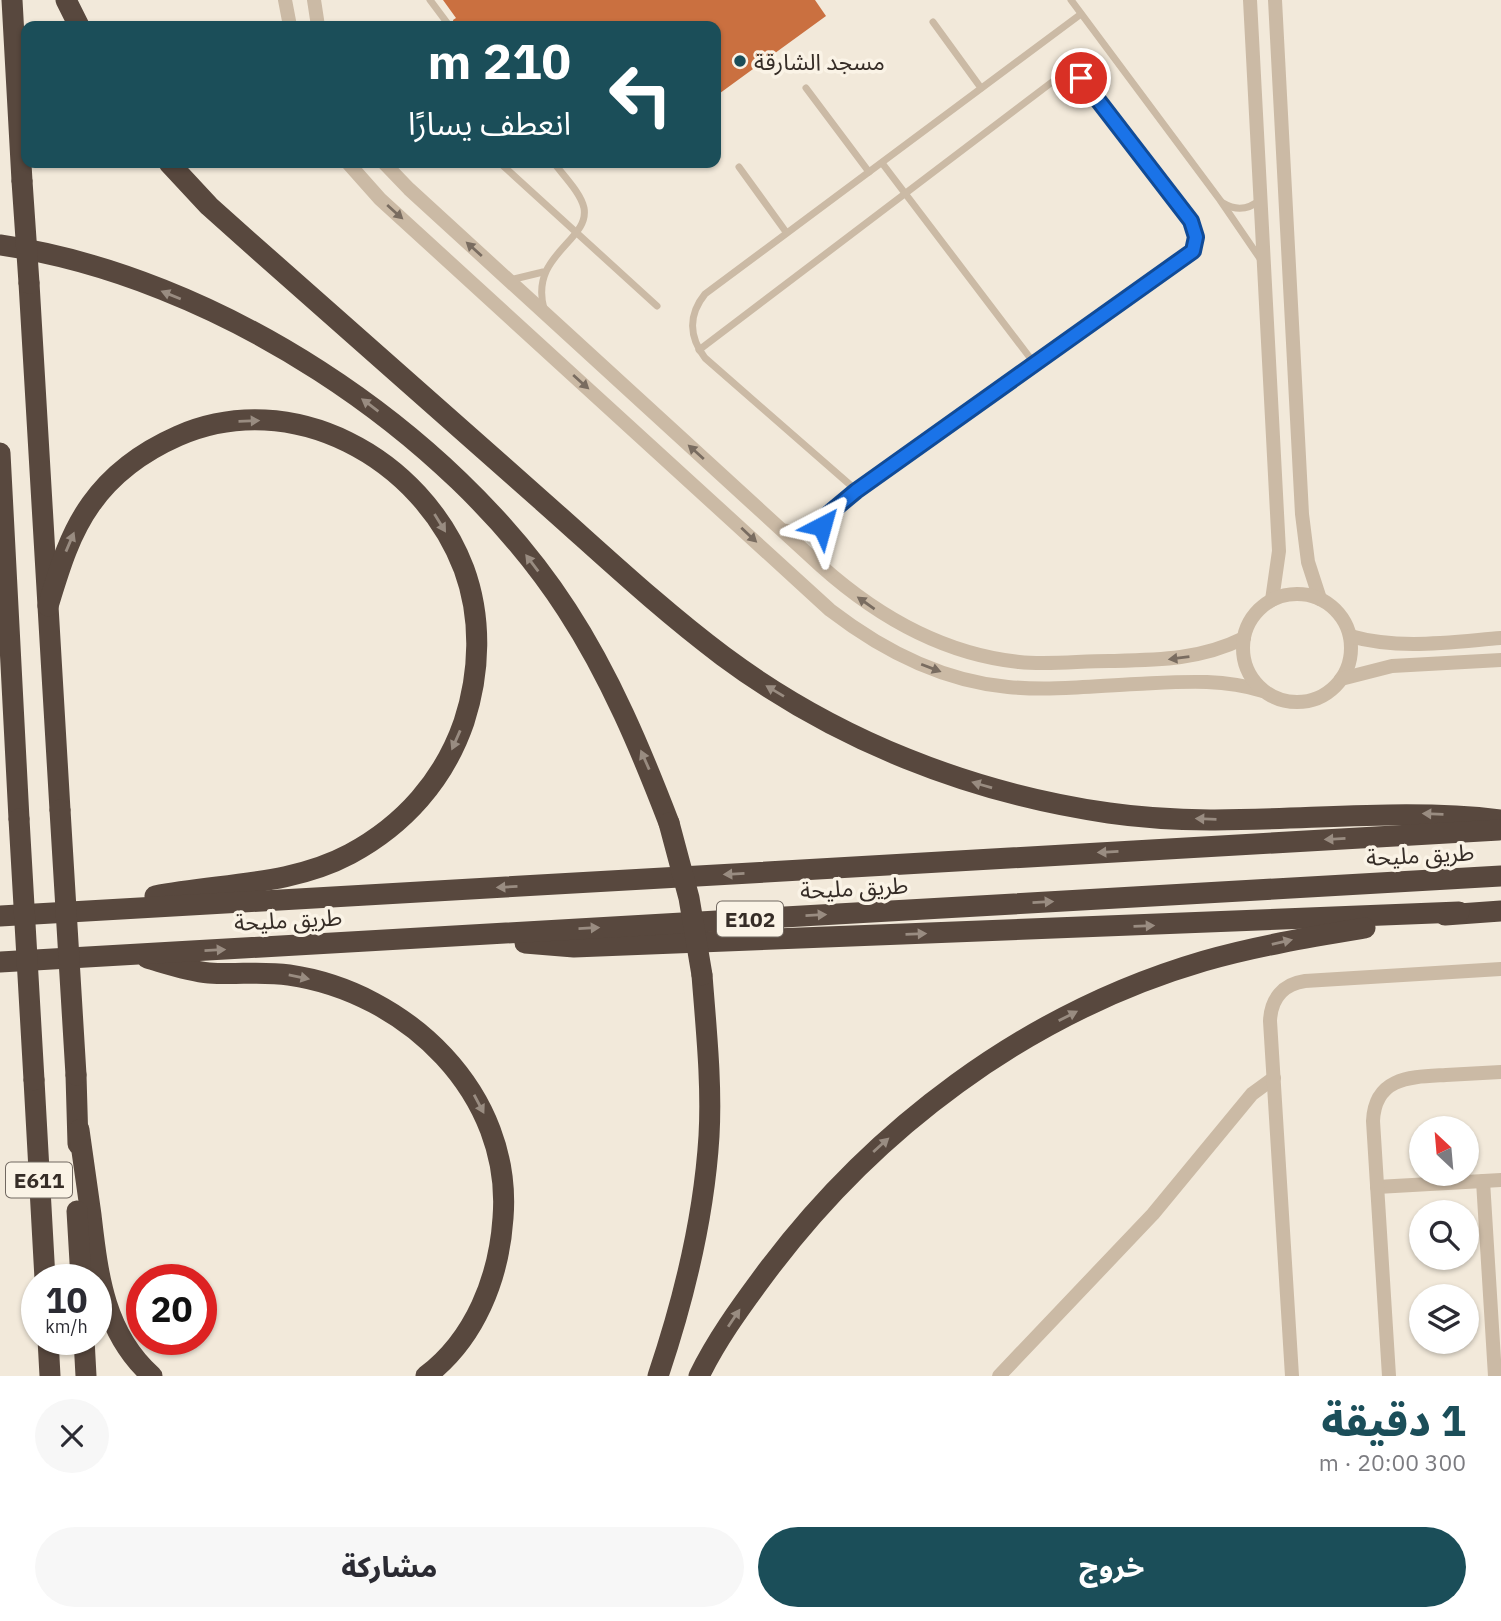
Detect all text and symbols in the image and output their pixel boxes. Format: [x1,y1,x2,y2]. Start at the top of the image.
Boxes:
text: 210 m [427,29,571,92]
place label: مسجد الشارقة [754,46,885,76]
pin [1051,48,1111,108]
icon: left [595,49,686,140]
marker: مسجد الشارقة [732,53,748,69]
icon: arrive [1062,59,1100,97]
text: انعطف يسارًا [408,102,571,144]
one-way arrow [386,204,404,220]
one-way arrow [465,241,483,257]
one-way arrow [161,289,182,300]
one-way arrow [572,374,590,390]
one-way arrow [361,398,379,413]
one-way arrow [238,415,260,426]
one-way arrow [688,444,705,460]
position arrow [785,489,859,563]
one-way arrow [434,513,447,533]
one-way arrow [740,527,757,543]
one-way arrow [65,531,76,552]
one-way arrow [525,554,539,572]
one-way arrow [857,596,875,610]
one-way arrow [1168,653,1190,664]
one-way arrow [921,663,942,674]
one-way arrow [765,685,785,698]
one-way arrow [451,730,462,750]
one-way arrow [639,750,651,770]
one-way arrow [970,779,992,790]
one-way arrow [1422,809,1444,820]
one-way arrow [1194,814,1216,825]
one-way arrow [1324,834,1346,845]
street label: طريق مليحة [1365,836,1475,872]
one-way arrow [1097,847,1119,858]
one-way arrow [723,869,745,880]
street label: طريق مليحة [799,869,909,905]
one-way arrow [496,882,518,893]
one-way arrow [1032,896,1054,907]
street label: طريق مليحة [233,901,343,937]
road number: E102 [717,902,783,936]
one-way arrow [805,910,827,921]
one-way arrow [1133,921,1155,932]
one-way arrow [578,923,600,934]
one-way arrow [906,929,928,940]
one-way arrow [1272,936,1294,947]
one-way arrow [204,944,226,955]
one-way arrow [288,972,310,983]
one-way arrow [1058,1011,1078,1022]
one-way arrow [473,1094,485,1113]
north arrow [1409,1116,1479,1186]
map controls [1409,1116,1479,1354]
one-way arrow [872,1137,889,1153]
road number: E611 [6,1162,72,1198]
button: search [1409,1200,1479,1270]
speed limit sign: 20 [126,1264,217,1355]
text: 10 [45,1277,88,1323]
button: layers [1409,1284,1479,1354]
one-way arrow [728,1308,741,1327]
text: km/h [45,1315,88,1338]
text: 1 دقيقة [1321,1393,1466,1448]
button: close [35,1399,109,1473]
text: 300 m · 20:00 [1319,1447,1466,1477]
button: مشاركة [35,1527,744,1607]
button: خروج [758,1527,1466,1607]

